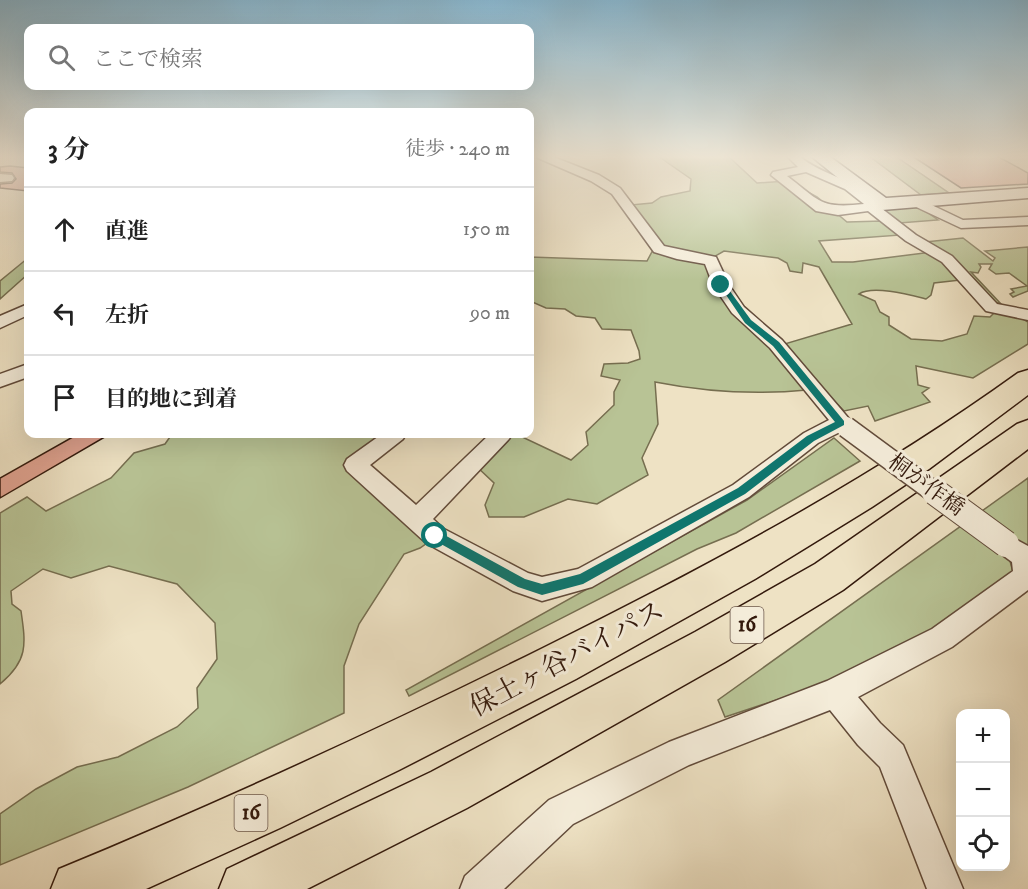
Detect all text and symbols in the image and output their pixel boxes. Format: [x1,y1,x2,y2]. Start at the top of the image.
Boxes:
search box [24,24,534,90]
icon: search [45,41,78,74]
text: ここで検索 [93,46,203,73]
text: 3 分 [48,134,89,167]
text: 徒歩 · 240 m [405,137,510,162]
icon: ahead [48,213,81,246]
text: 150 m [463,217,510,242]
text: 直進 [105,218,149,245]
route end [707,271,733,297]
icon: left [48,297,81,330]
text: 90 m [470,301,510,326]
text: 左折 [105,302,149,329]
icon: arrive [48,381,81,414]
text: 目的地に到着 [105,386,237,413]
street label: 桐が作橋 [882,448,970,522]
route start [421,522,447,548]
street label: 保土ヶ谷バイパス [464,593,670,725]
road number: 16 [730,607,764,643]
map controls [956,709,1010,871]
button: + [956,709,1010,763]
button: − [956,763,1010,817]
road number: 16 [234,795,268,831]
button: locate [956,817,1010,871]

